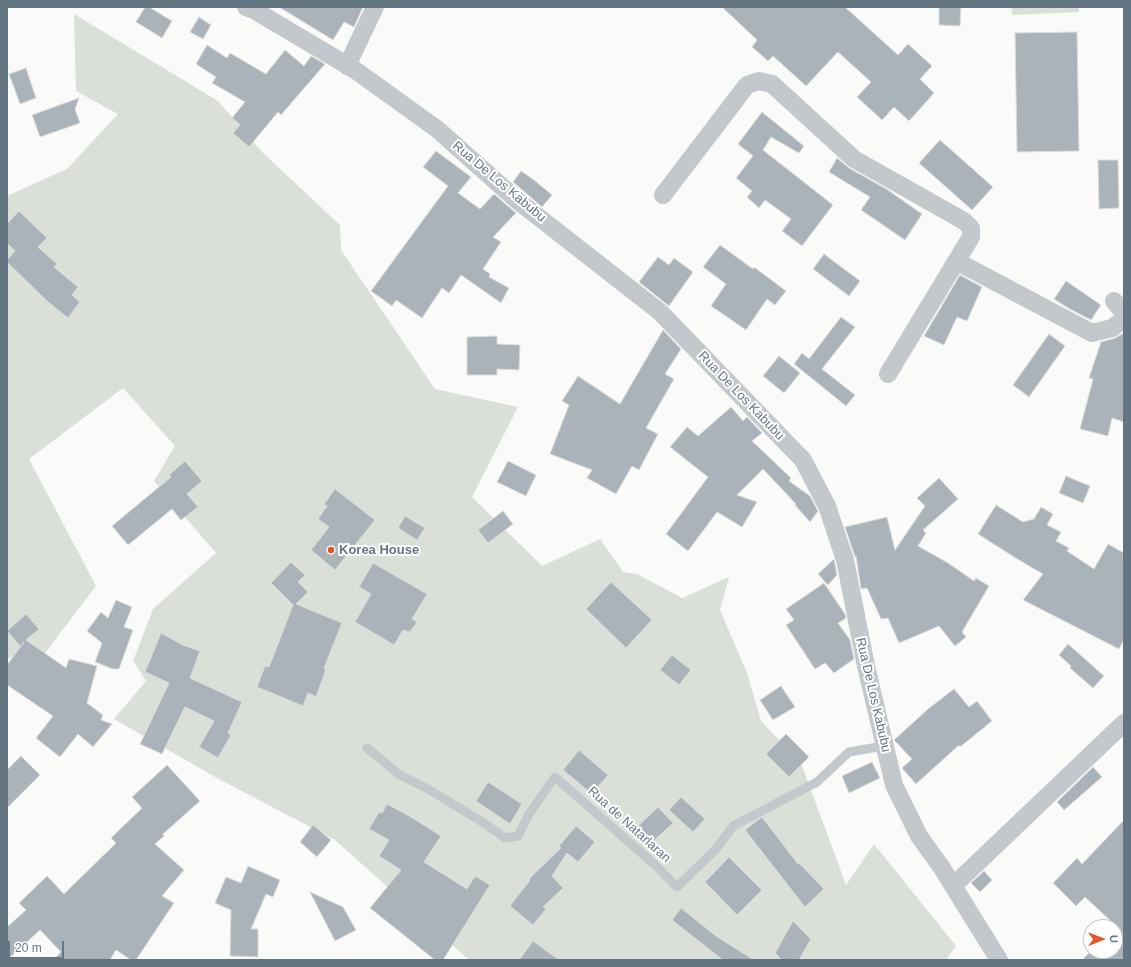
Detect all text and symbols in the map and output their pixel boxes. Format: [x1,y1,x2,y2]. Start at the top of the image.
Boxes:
street label: Rua De Los Kabubu [449,138,549,226]
street label: Rua De Los Kabubu [695,348,787,444]
place label: Korea House [339,542,419,558]
marker: Korea House [326,545,336,555]
street label: Rua De Los Kabubu [852,636,894,754]
street label: Rua de Natarlaran [584,784,674,866]
north arrow [1083,919,1123,959]
scale bar [10,933,66,959]
text: U [1108,935,1120,943]
text: 20 m [15,941,42,955]

